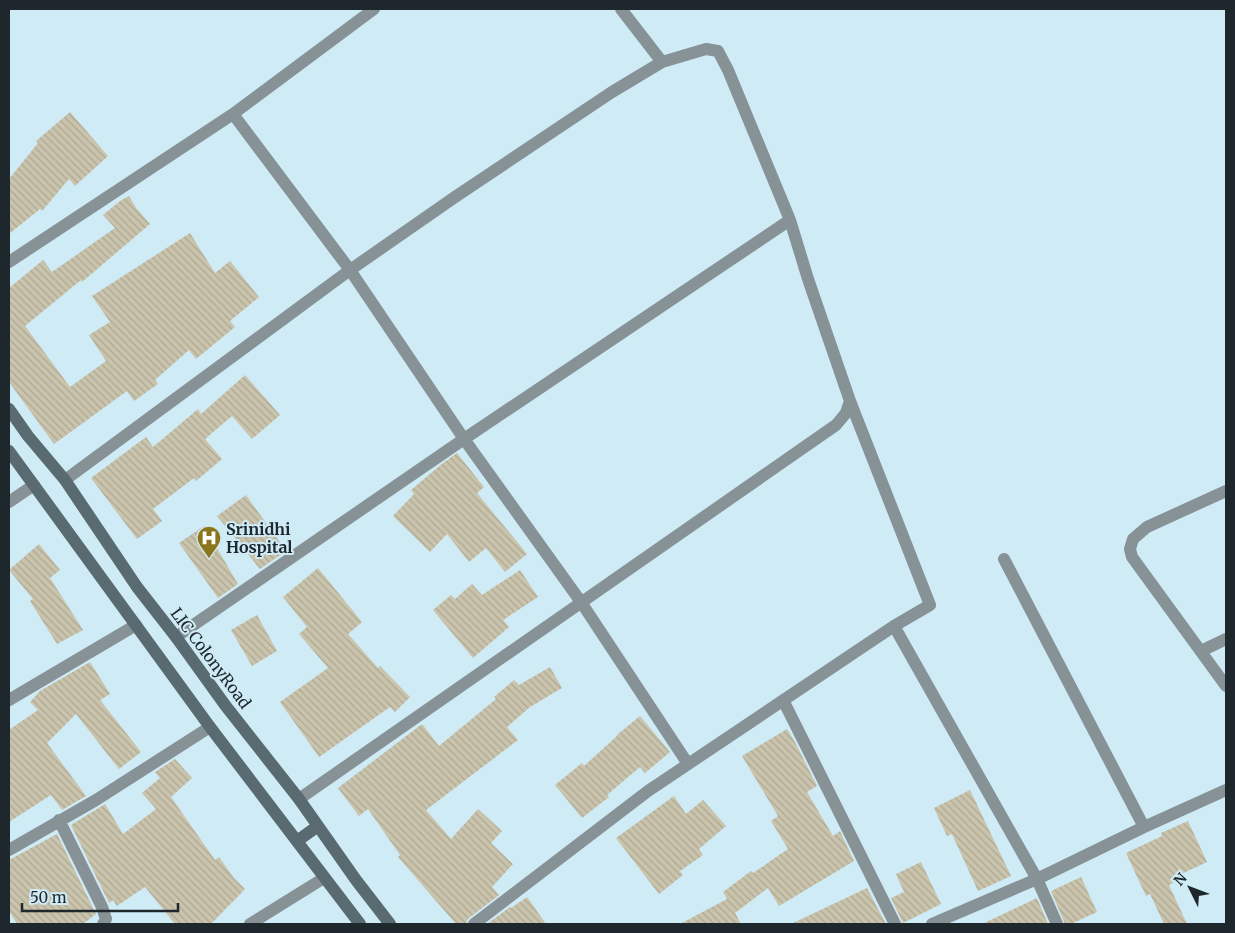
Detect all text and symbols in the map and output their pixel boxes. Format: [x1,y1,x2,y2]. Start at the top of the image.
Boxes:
place label: Srinidhi Hospital [226,519,293,557]
hospital icon: Srinidhi Hospital [196,525,222,559]
street label: LIC ColonyRoad [167,604,256,713]
north arrow [1165,863,1215,913]
text: N [1170,869,1191,889]
scale bar [22,880,179,912]
text: 50 m [30,888,67,907]

